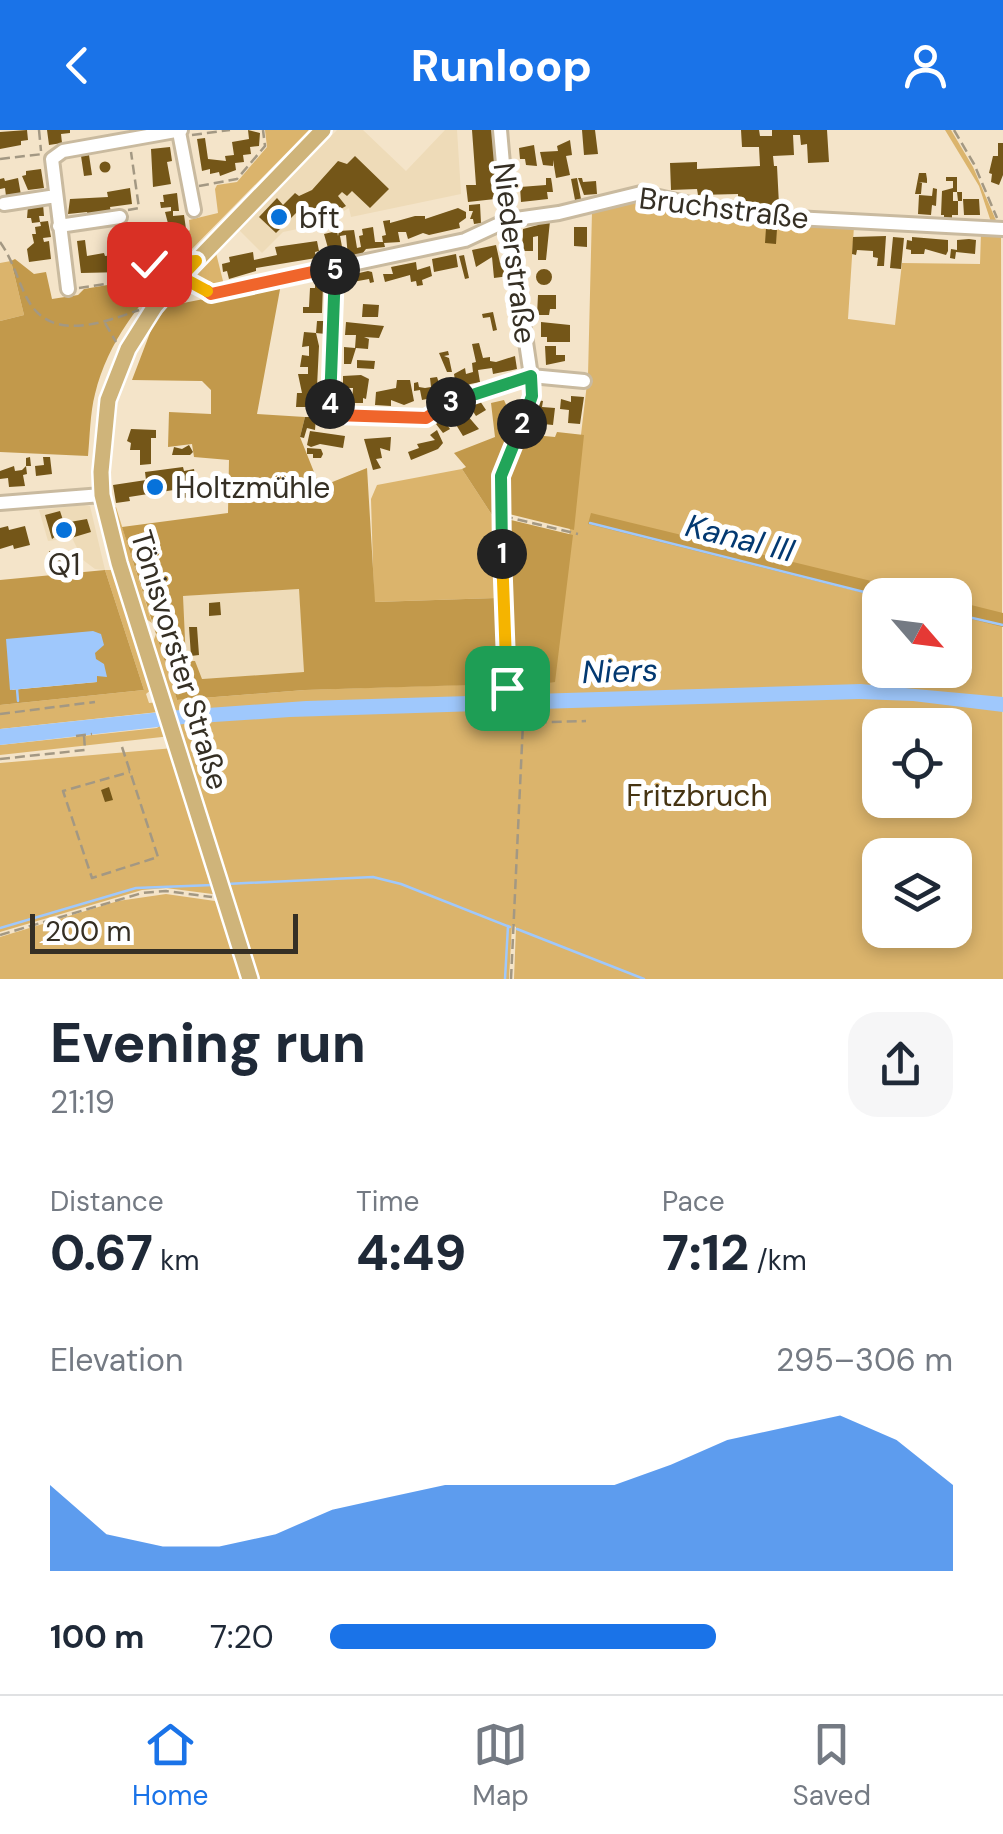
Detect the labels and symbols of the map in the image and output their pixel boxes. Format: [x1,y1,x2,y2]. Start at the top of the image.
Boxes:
street label: Niederstraße [485,160,545,346]
street label: Bruchstraße [637,178,811,238]
place label: bft [299,198,340,237]
marker: bft [268,206,290,228]
pin [107,222,192,307]
pin: 5 [310,245,360,295]
pin: 3 [426,377,476,427]
pin: 4 [305,379,355,429]
pin: 2 [497,399,547,449]
place label: Holtzmühle [175,468,330,507]
marker: Holtzmühle [144,476,166,498]
water label: Kanal III [681,504,799,572]
marker: Q1 [53,519,75,541]
street label: Tönisvorster Straße [122,525,238,795]
pin: 1 [477,529,527,579]
place label: Q1 [48,545,80,584]
north arrow [862,578,972,688]
pin [465,646,550,731]
water label: Niers [581,649,659,693]
park label: Fritzbruch [626,776,768,815]
scale bar [30,909,298,954]

